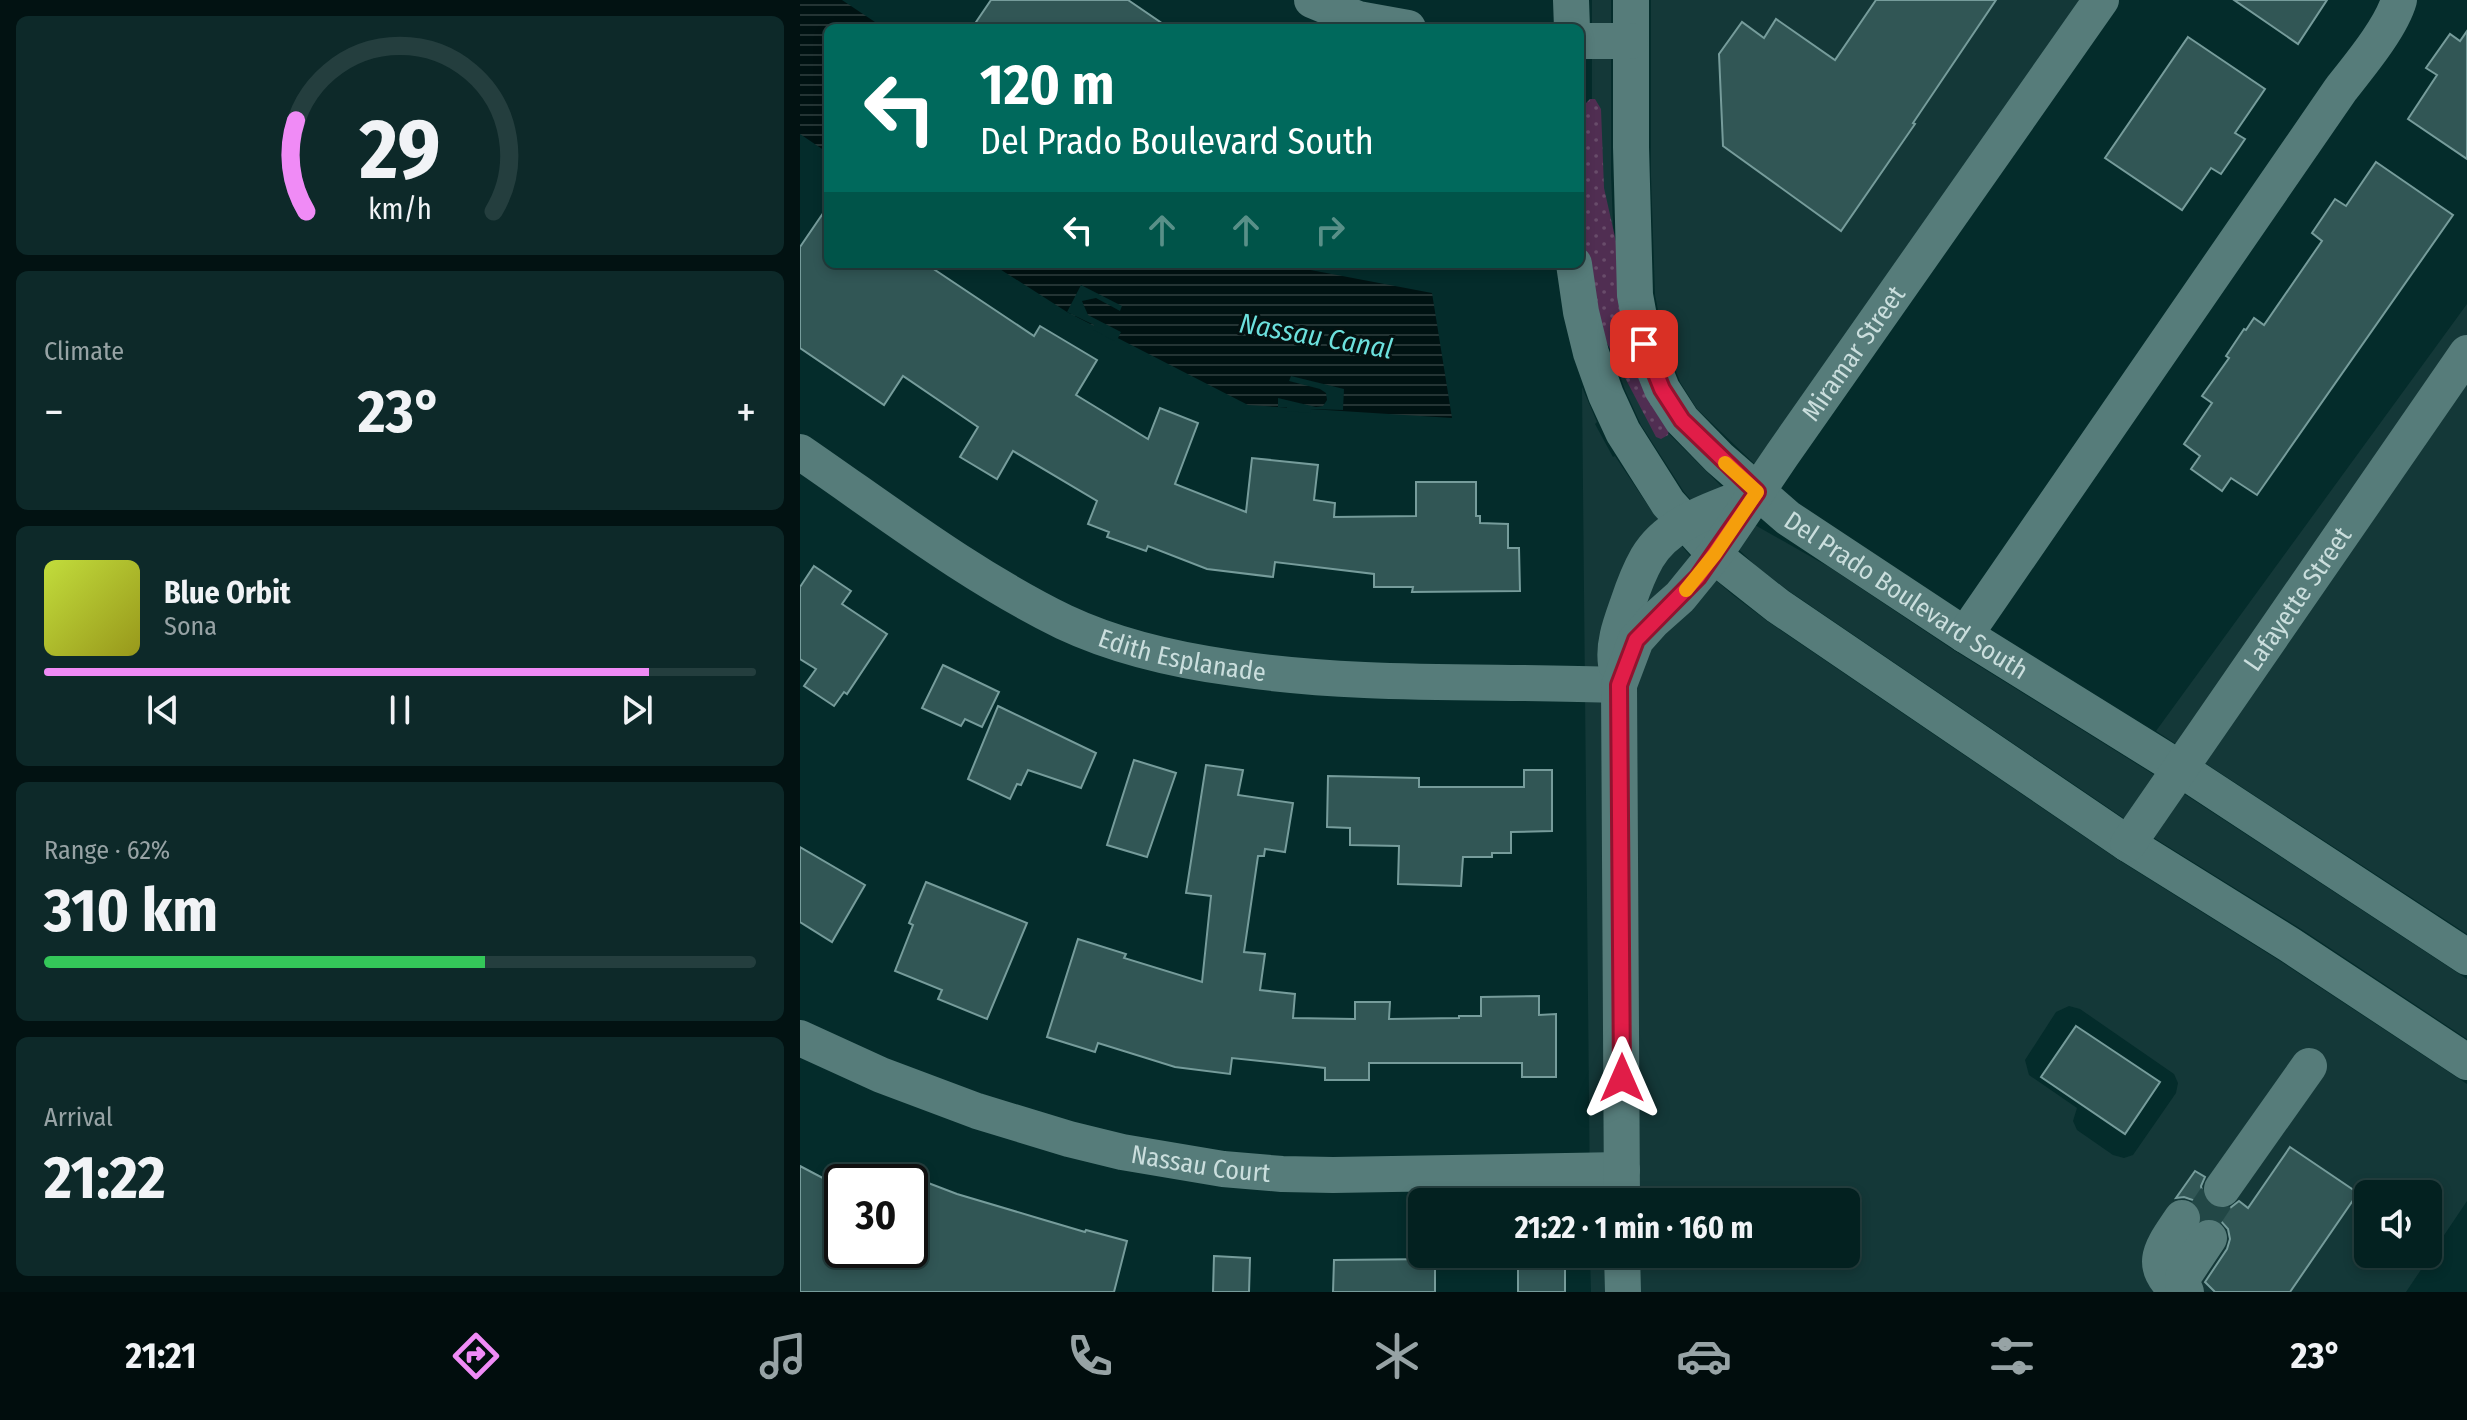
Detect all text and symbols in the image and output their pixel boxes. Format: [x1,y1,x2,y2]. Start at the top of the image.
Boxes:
text: 120 m [980,52,1115,119]
icon: left [848,56,952,160]
text: 29 [358,99,441,199]
text: Del Prado Boulevard South [980,120,1374,164]
text: km/h [368,192,432,227]
icon: left [1056,208,1100,252]
icon: ahead [1140,208,1184,252]
icon: ahead [1224,208,1268,252]
icon: right [1308,208,1352,252]
street label: Miramar Street [1795,279,1912,427]
water label: Nassau Canal [1237,306,1395,366]
pin [1610,310,1678,378]
icon: arrive [1622,322,1666,366]
text: Climate [44,336,124,367]
text: 23° [358,376,442,448]
text: − [44,386,64,439]
text: + [736,386,756,439]
street label: Del Prado Boulevard South [1779,504,2034,686]
street label: Lafayette Street [2237,520,2358,677]
text: Blue Orbit [164,575,290,611]
text: Sona [164,611,217,642]
street label: Edith Esplanade [1094,622,1268,688]
icon: previous [141,688,185,732]
icon: pause [378,688,422,732]
icon: next [615,688,659,732]
text: Range · 62% [44,835,170,866]
text: 310 km [44,875,218,947]
position arrow [1580,1036,1664,1120]
text: Arrival [44,1102,113,1133]
street label: Nassau Court [1129,1138,1272,1188]
text: 21:22 [44,1142,165,1214]
speed limit sign: 30 [824,1164,928,1268]
map controls [2354,1180,2442,1268]
button: sound [2354,1180,2442,1268]
text: 21:22 · 1 min · 160 m [1515,1210,1753,1246]
icon: directions [448,1328,504,1384]
icon: music [755,1328,811,1384]
icon: phone [1062,1328,1118,1384]
icon: climate [1369,1328,1425,1384]
icon: car [1676,1328,1732,1384]
icon: filters [1984,1328,2040,1384]
text: 21:21 [126,1334,196,1378]
text: 23° [2291,1334,2341,1378]

